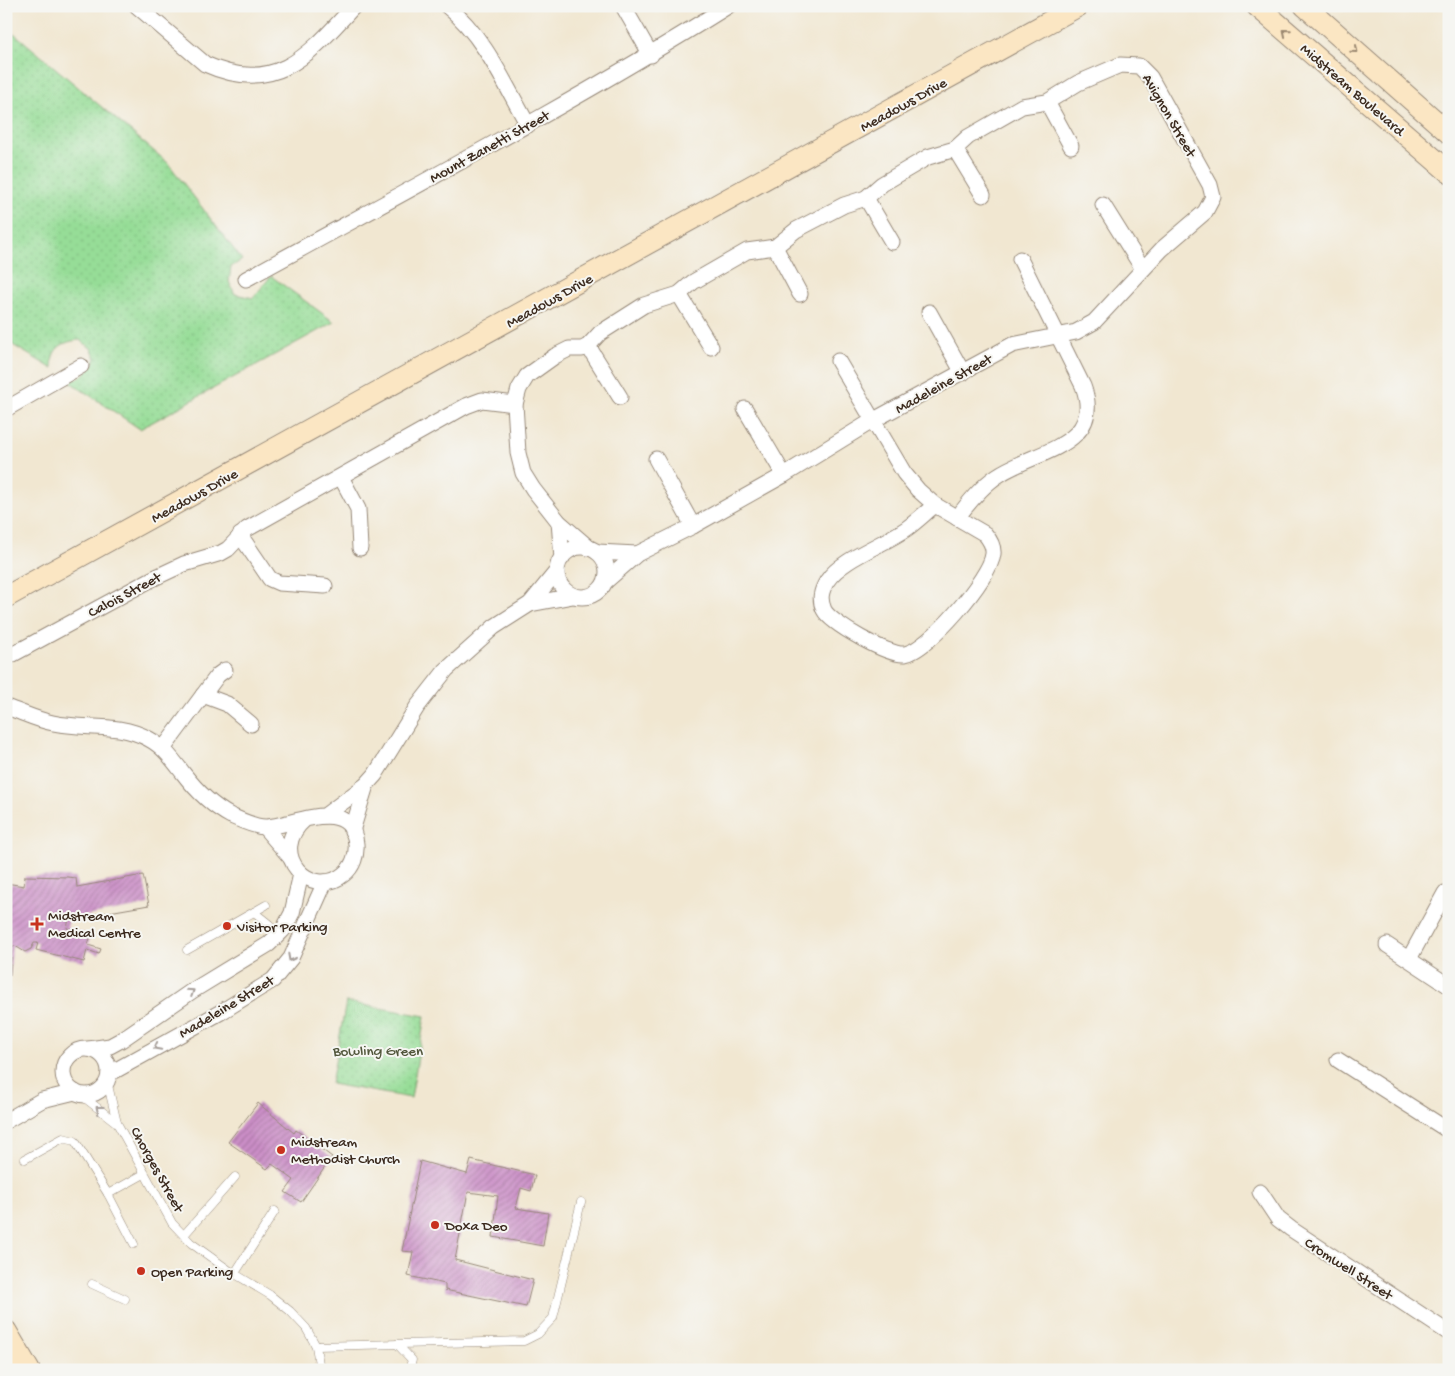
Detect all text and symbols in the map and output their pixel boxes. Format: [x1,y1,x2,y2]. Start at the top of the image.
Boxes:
one-way arrow [1283,28,1292,37]
street label: Midstream Boulevard [1296,40,1408,141]
one-way arrow [1349,44,1358,53]
street label: Avignon Street [1137,71,1200,162]
street label: Meadows Drive [857,74,951,137]
street label: Mount Zanetti Street [427,106,555,188]
street label: Meadows Drive [503,270,597,333]
street label: Madeleine Street [892,350,997,419]
street label: Meadows Drive [148,465,242,528]
street label: Calois Street [85,568,166,622]
place label: Midstream Medical Centre [48,908,141,943]
marker: Midstream Medical Centre [30,917,44,931]
place label: Visitor Parking [236,919,328,937]
marker: Visitor Parking [221,920,233,932]
one-way arrow [287,953,297,962]
street label: Madeleine Street [176,971,280,1043]
one-way arrow [186,988,195,998]
one-way arrow [153,1041,162,1051]
park label: Bowling Green [332,1043,423,1061]
one-way arrow [95,1106,105,1115]
street label: Chorges Street [125,1124,188,1217]
place label: Midstream Methodist Church [291,1134,400,1169]
marker: Midstream Methodist Church [275,1144,287,1156]
place label: Doxa Deo [444,1218,508,1236]
marker: Doxa Deo [429,1219,441,1231]
street label: Cromwell Street [1300,1235,1397,1306]
place label: Open Parking [151,1264,233,1282]
marker: Open Parking [135,1265,147,1277]

